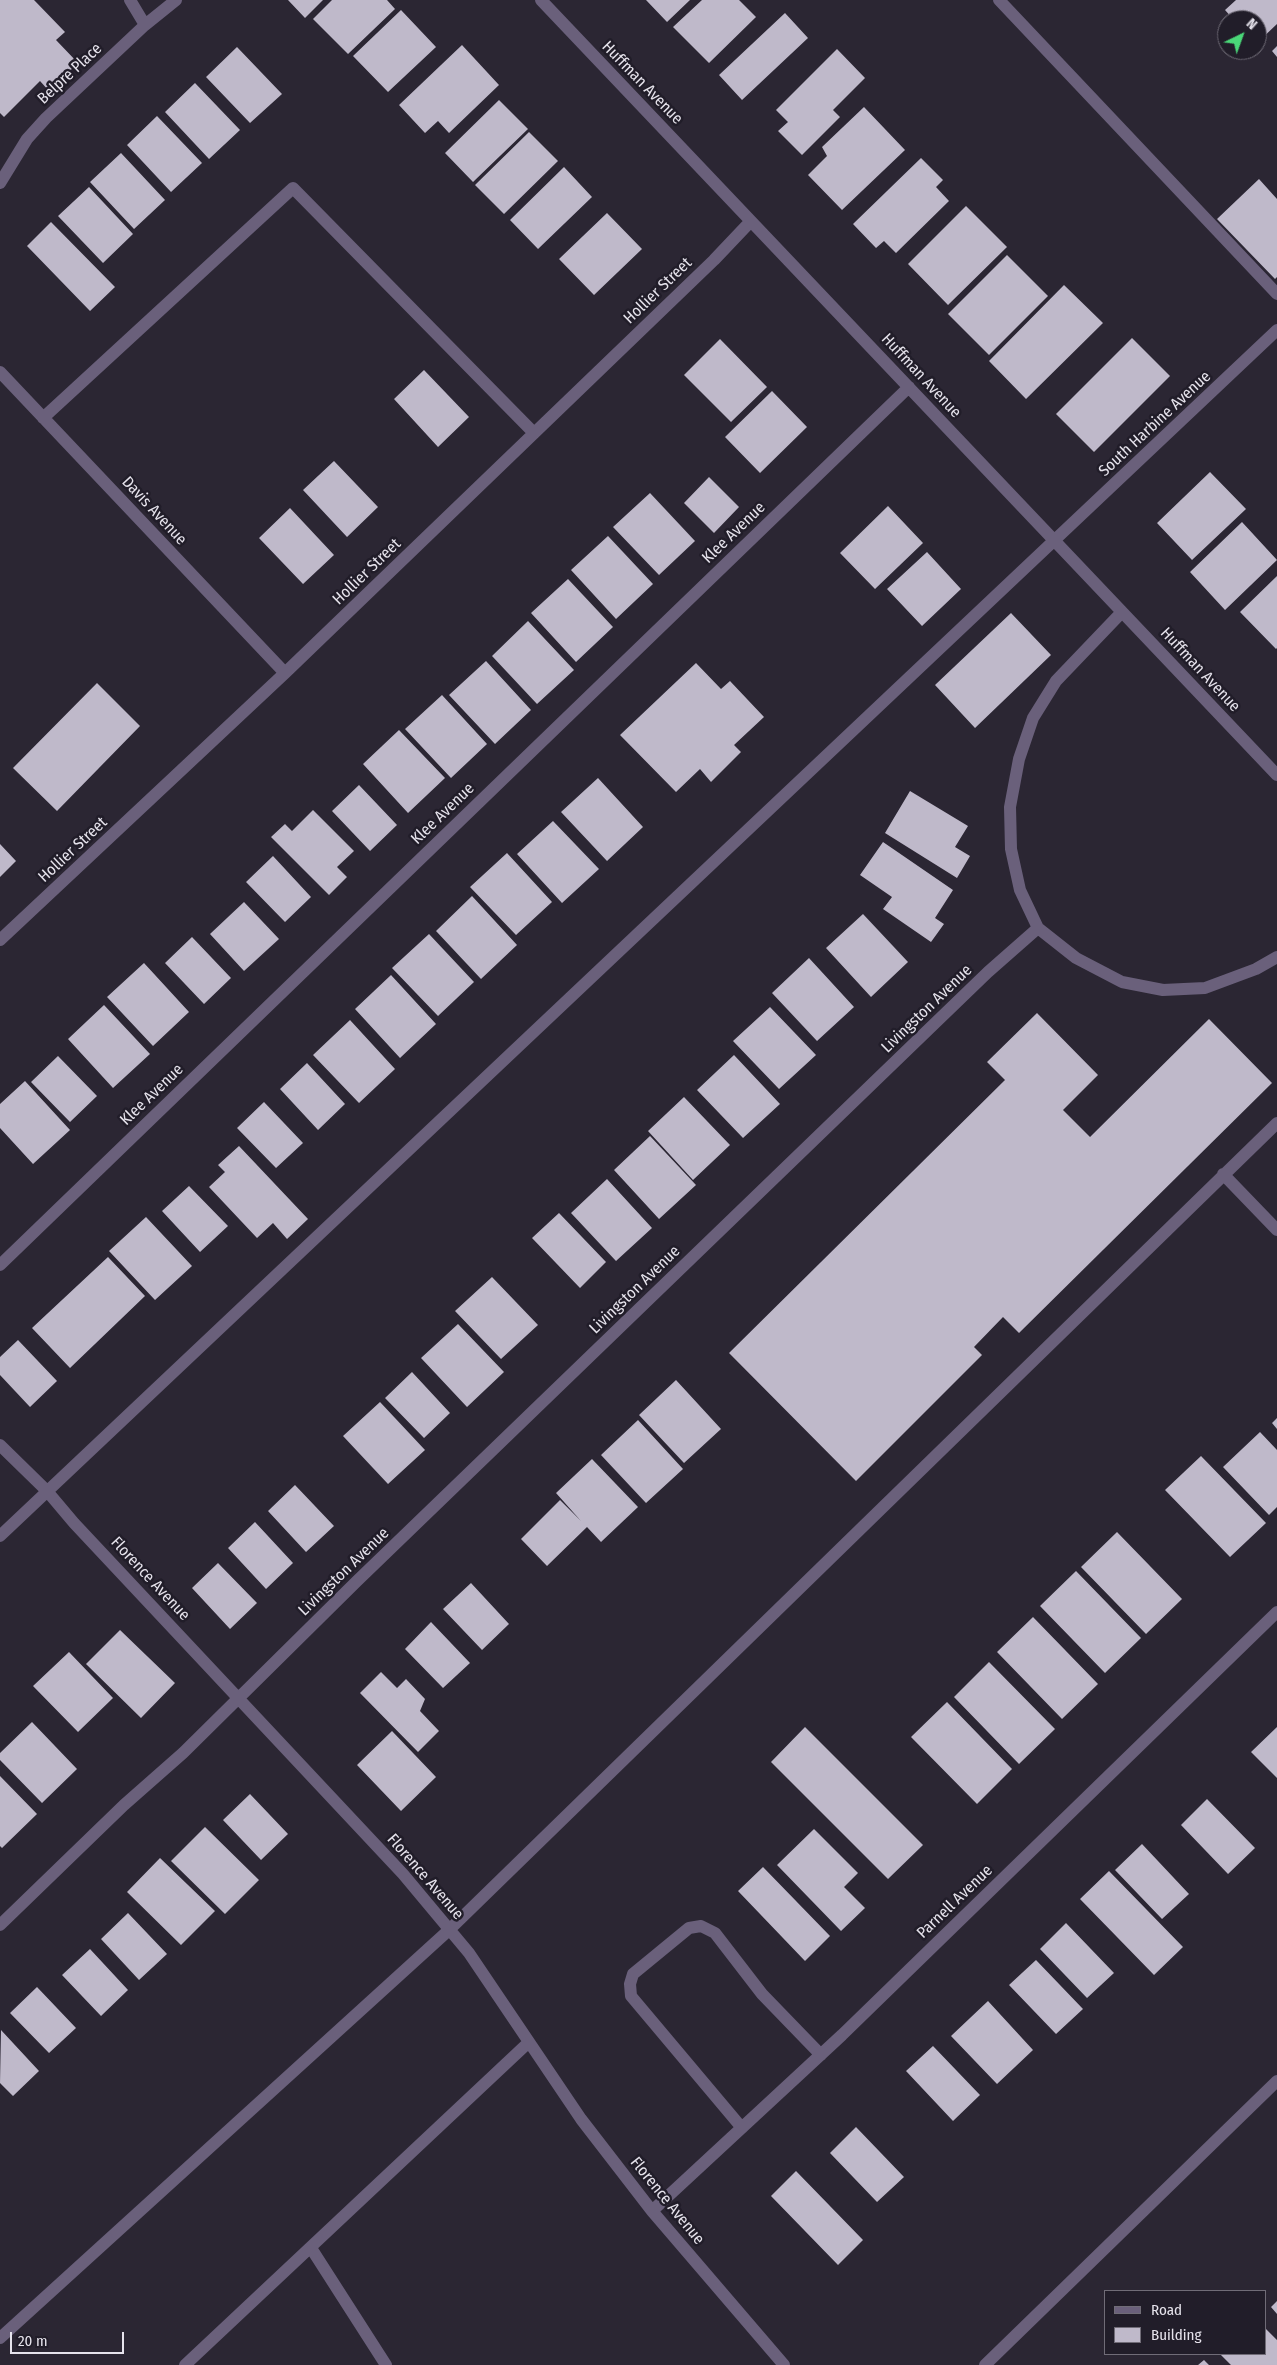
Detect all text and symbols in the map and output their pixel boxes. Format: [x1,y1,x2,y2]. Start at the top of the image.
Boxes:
north arrow [1217,10,1267,60]
text: N [1243,15,1261,33]
street label: Huffman Avenue [597,37,687,129]
street label: Belpre Place [34,39,106,109]
street label: Hollier Street [620,254,696,328]
street label: Huffman Avenue [877,330,965,422]
street label: South Harbine Avenue [1095,367,1215,481]
street label: Davis Avenue [117,473,191,549]
street label: Klee Avenue [698,498,770,568]
street label: Hollier Street [329,535,405,609]
street label: Huffman Avenue [1156,624,1244,716]
street label: Klee Avenue [407,779,479,849]
street label: Hollier Street [35,813,111,887]
street label: Livingston Avenue [878,961,976,1057]
street label: Klee Avenue [116,1060,188,1130]
street label: Livingston Avenue [586,1242,684,1338]
street label: Livingston Avenue [295,1524,393,1620]
street label: Florence Avenue [106,1533,194,1625]
street label: Florence Avenue [383,1830,467,1924]
street label: Parnell Avenue [913,1861,997,1943]
street label: Florence Avenue [626,2153,708,2249]
legend [1104,2290,1267,2355]
text: Road [1151,2301,1182,2319]
scale bar [12,2322,126,2354]
text: Building [1151,2326,1202,2344]
text: 20 m [18,2332,48,2350]

